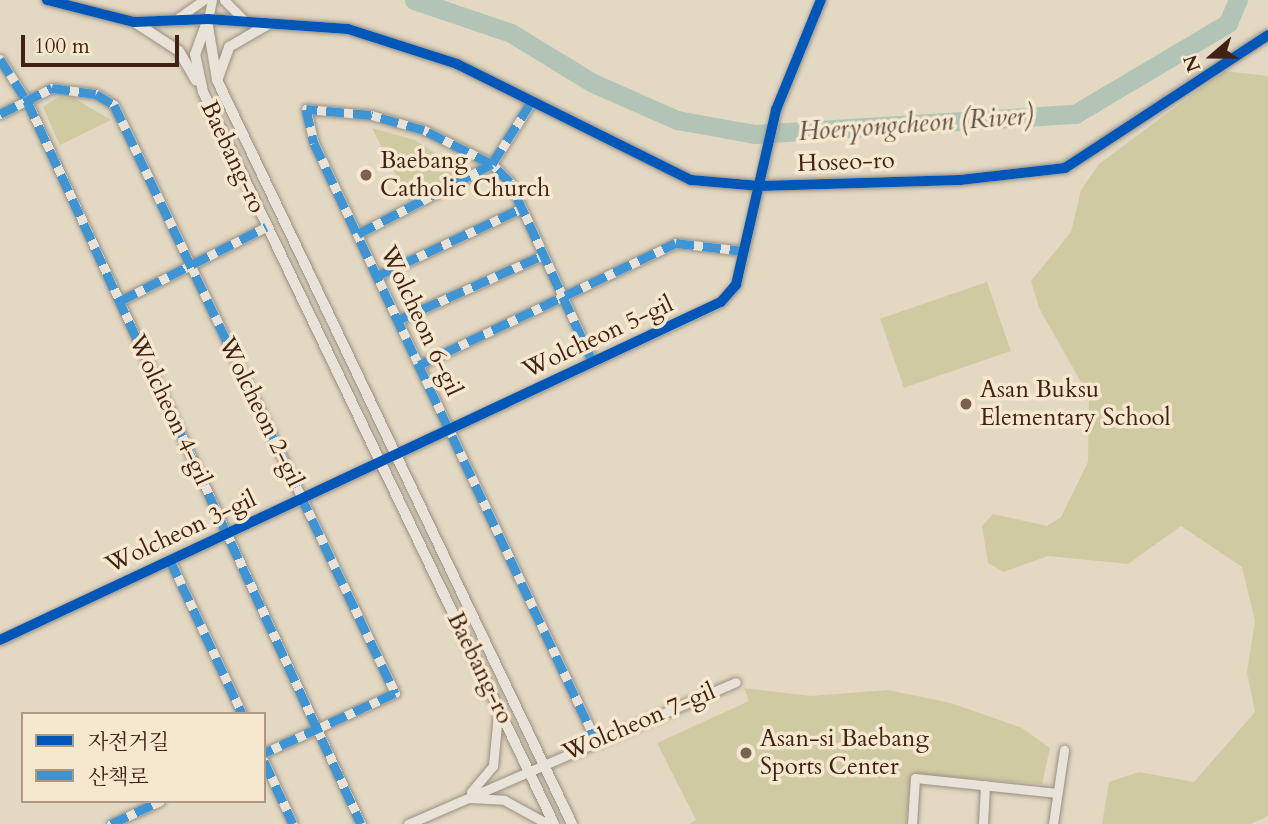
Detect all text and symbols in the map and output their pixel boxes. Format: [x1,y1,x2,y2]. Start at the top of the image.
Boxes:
scale bar [24,21,182,65]
north arrow [1177,21,1247,91]
text: 100 m [34,32,90,61]
text: N [1177,51,1207,75]
street label: Baebang-ro [195,96,271,218]
water label: Hoeryongcheon (River) [797,100,1035,148]
street label: Hoseo-ro [797,146,895,178]
place label: Baebang Catholic Church [380,147,550,203]
marker: Baebang Catholic Church [358,167,374,183]
street label: Wolcheon 6-gil [374,241,468,401]
street label: Wolcheon 5-gil [518,290,678,384]
street label: Wolcheon 4-gil [123,330,217,490]
street label: Wolcheon 2-gil [212,332,310,492]
place label: Asan Buksu Elementary School [980,376,1171,432]
marker: Asan Buksu Elementary School [958,396,974,412]
street label: Wolcheon 3-gil [101,485,261,579]
street label: Baebang-ro [441,608,519,728]
street label: Wolcheon 7-gil [558,677,720,767]
legend [21,712,266,803]
place label: Asan-si Baebang Sports Center [760,725,929,781]
text: 자전거길 [88,728,169,757]
marker: Asan-si Baebang Sports Center [738,745,754,761]
text: 산책로 [88,763,149,792]

